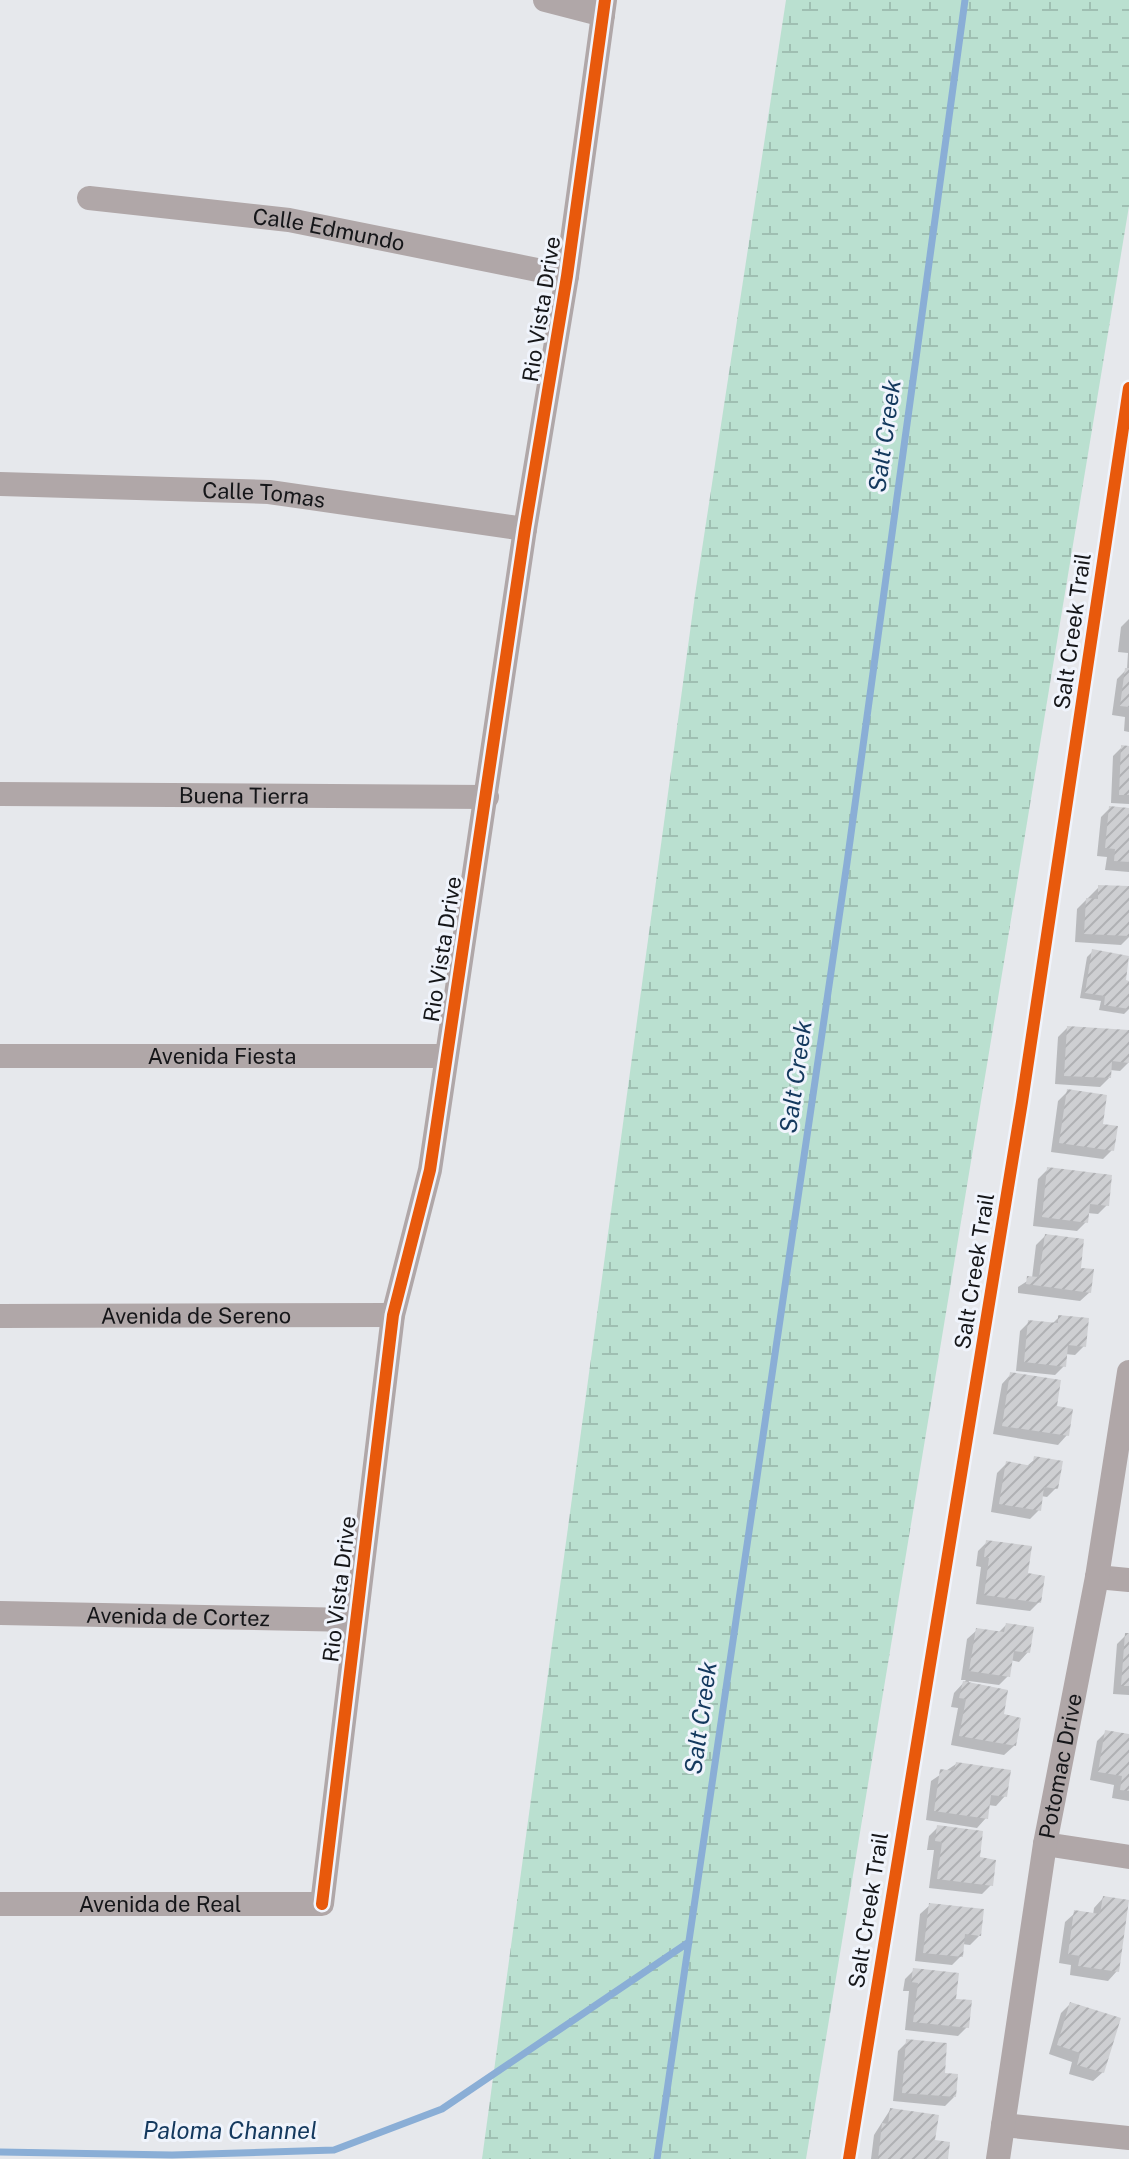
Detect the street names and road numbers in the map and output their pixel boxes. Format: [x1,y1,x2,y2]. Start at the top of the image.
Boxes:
street label: Calle Edmundo [251,203,407,256]
street label: Rio Vista Drive [517,234,565,384]
street label: Calle Tomas [202,477,327,513]
street label: Salt Creek Trail [1048,551,1096,711]
street label: Buena Tierra [179,782,309,809]
street label: Rio Vista Drive [418,874,466,1024]
street label: Avenida Fiesta [148,1043,296,1069]
street label: Salt Creek Trail [949,1191,999,1351]
street label: Avenida de Sereno [101,1302,291,1329]
street label: Rio Vista Drive [317,1514,361,1664]
street label: Avenida de Cortez [86,1602,270,1631]
street label: Potomac Drive [1033,1691,1087,1841]
street label: Salt Creek Trail [843,1830,893,1990]
street label: Avenida de Real [79,1891,241,1917]

